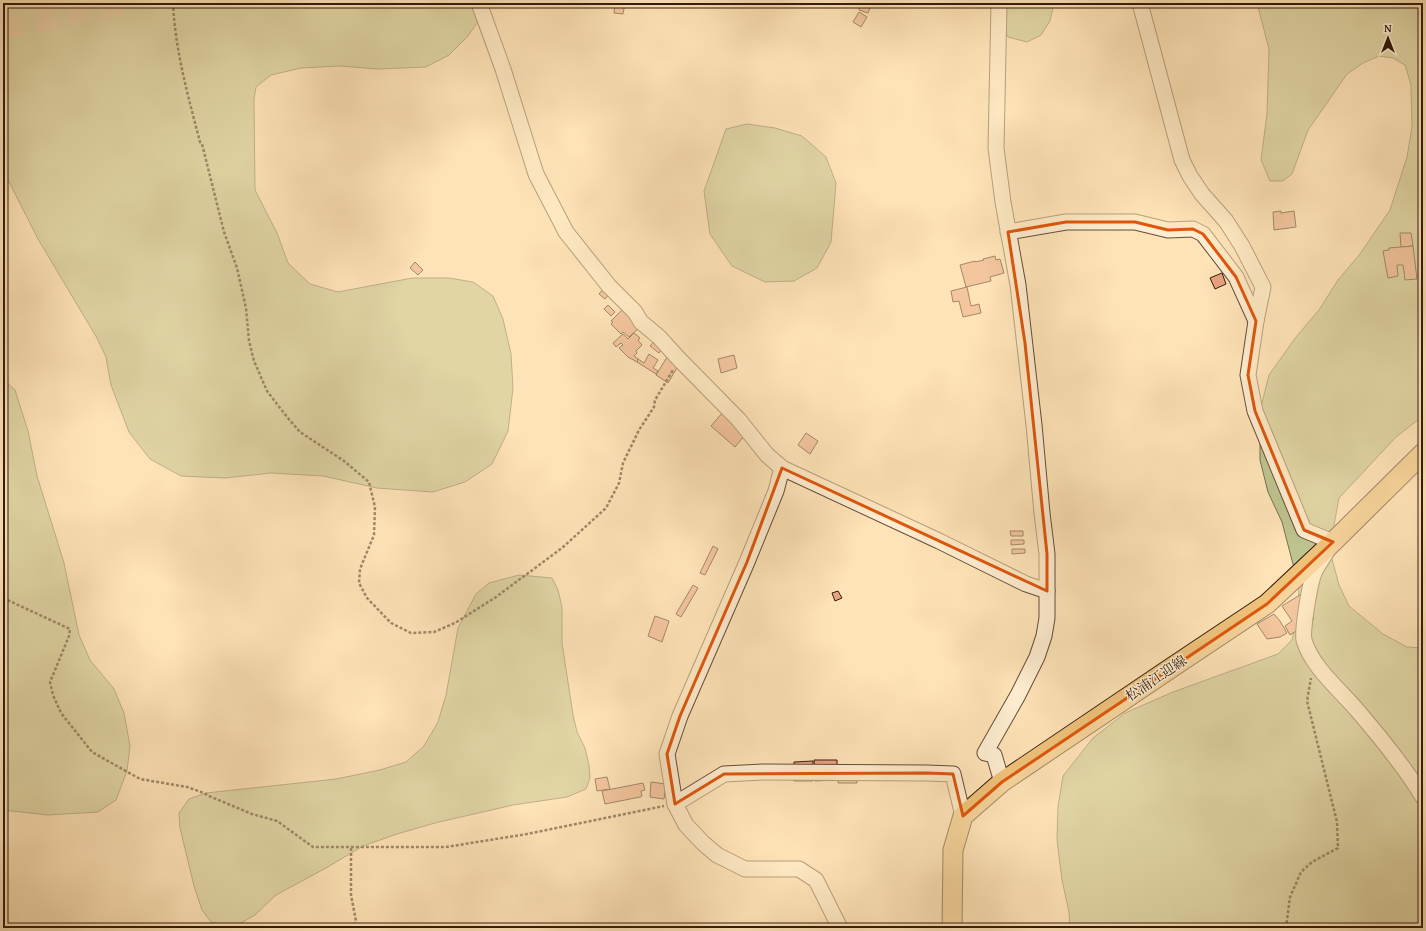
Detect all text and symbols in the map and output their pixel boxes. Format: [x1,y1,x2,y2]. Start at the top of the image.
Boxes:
north arrow [1368,18,1408,58]
text: N [1384,20,1392,36]
street label: 松浦江迎線 [1121,650,1191,706]

